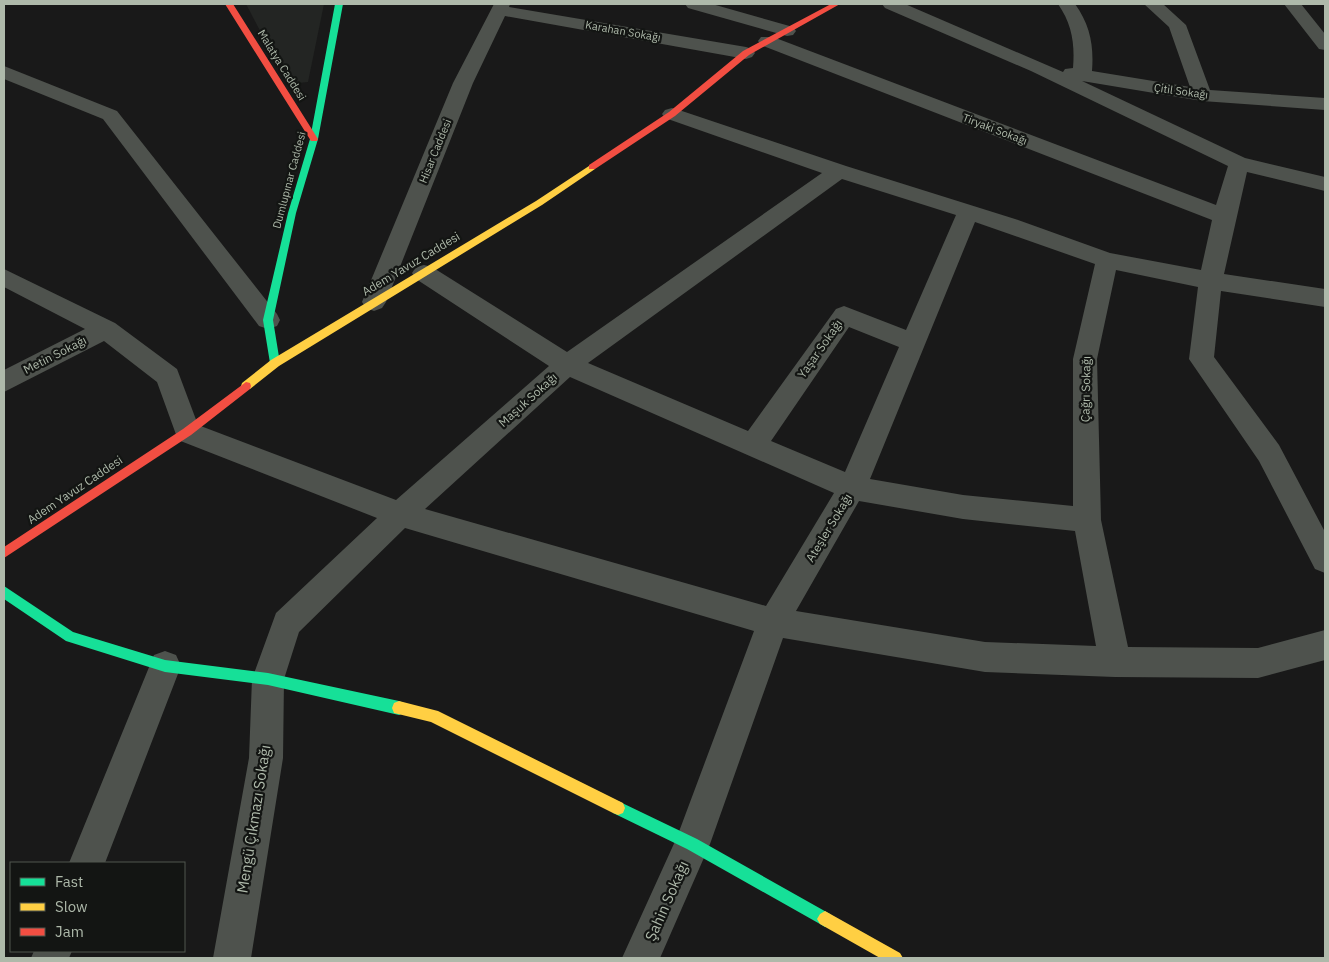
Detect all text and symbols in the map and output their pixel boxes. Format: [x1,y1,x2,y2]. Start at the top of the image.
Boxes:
street label: Karahan Sokağı [584,17,662,45]
street label: Malatya Caddesi [255,27,309,103]
street label: Çitil Sokağı [1153,80,1209,102]
street label: Tiryaki Sokağı [961,110,1029,148]
street label: Hisar Caddesi [416,117,454,185]
street label: Dumlupınar Caddesi [269,130,309,230]
street label: Adem Yavuz Caddesi [359,228,462,299]
street label: Yaşar Sokağı [794,316,845,381]
street label: Metin Sokağı [21,332,89,377]
street label: Çağrı Sokağı [1077,356,1094,422]
street label: Maşuk Sokağı [495,369,560,430]
street label: Adem Yavuz Caddesi [24,452,125,527]
street label: Ateşler Sokağı [802,491,855,565]
street label: Mengü Çıkmazı Sokağı [232,743,275,894]
street label: Şahin Sokağı [640,858,693,944]
legend [10,862,185,952]
text: Fast [55,872,83,891]
text: Slow [55,897,88,916]
text: Jam [55,922,84,941]

